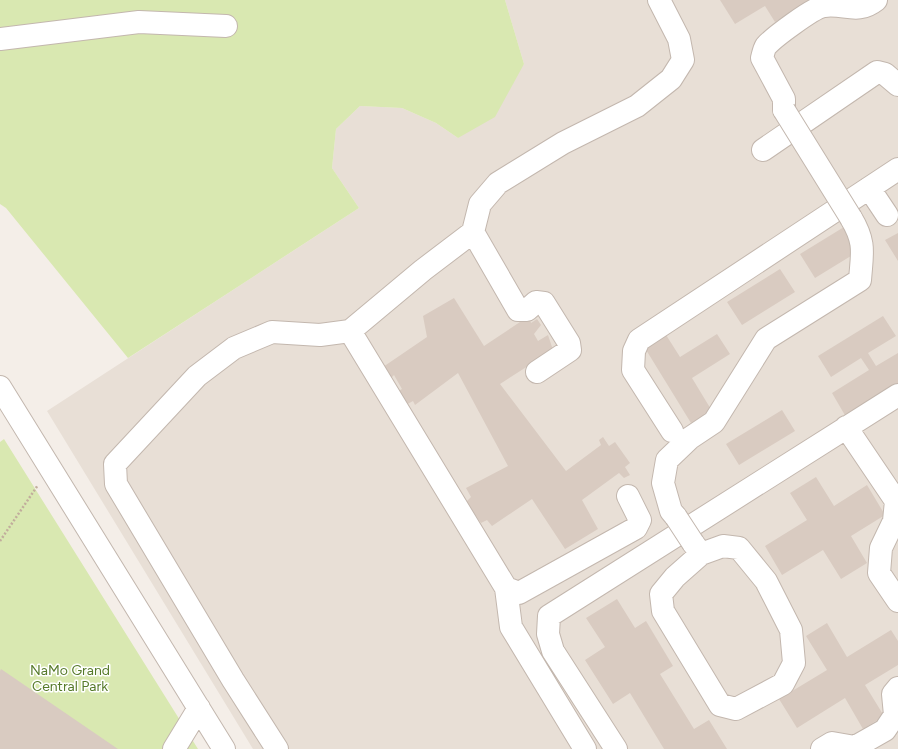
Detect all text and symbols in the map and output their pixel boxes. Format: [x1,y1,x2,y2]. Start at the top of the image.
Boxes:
park label: NaMo Grand Central Park [30,662,110,695]

